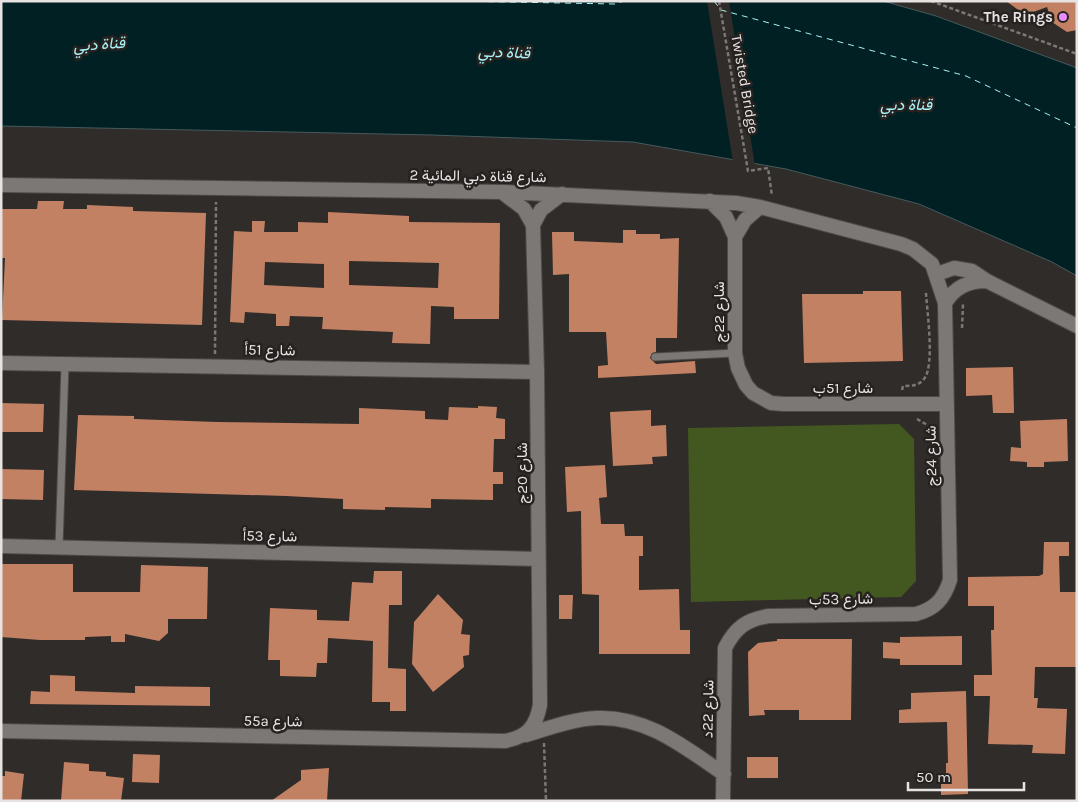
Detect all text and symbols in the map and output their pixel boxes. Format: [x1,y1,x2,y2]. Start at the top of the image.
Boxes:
place label: The Rings [983,8,1053,26]
marker: The Rings [1057,11,1069,23]
water label: قناة دبي [72,33,128,59]
street label: Twisted Bridge [727,33,763,135]
water label: قناة دبي [478,42,532,66]
water label: قناة دبي [880,95,934,118]
street label: شارع قناة دبي المائية 2 [409,166,547,190]
street label: شارع 22ج [710,281,730,343]
street label: شارع 51أ [244,341,296,361]
street label: شارع 51ب [813,379,873,399]
street label: شارع 24ج [921,425,943,487]
street label: شارع 20ج [513,442,533,504]
street label: شارع 53أ [243,527,298,547]
street label: شارع 53ب [809,589,873,611]
street label: شارع 22د [698,680,720,738]
street label: 55a شارع [243,711,303,733]
scale bar [908,760,1024,792]
text: 50 m [916,768,951,786]

